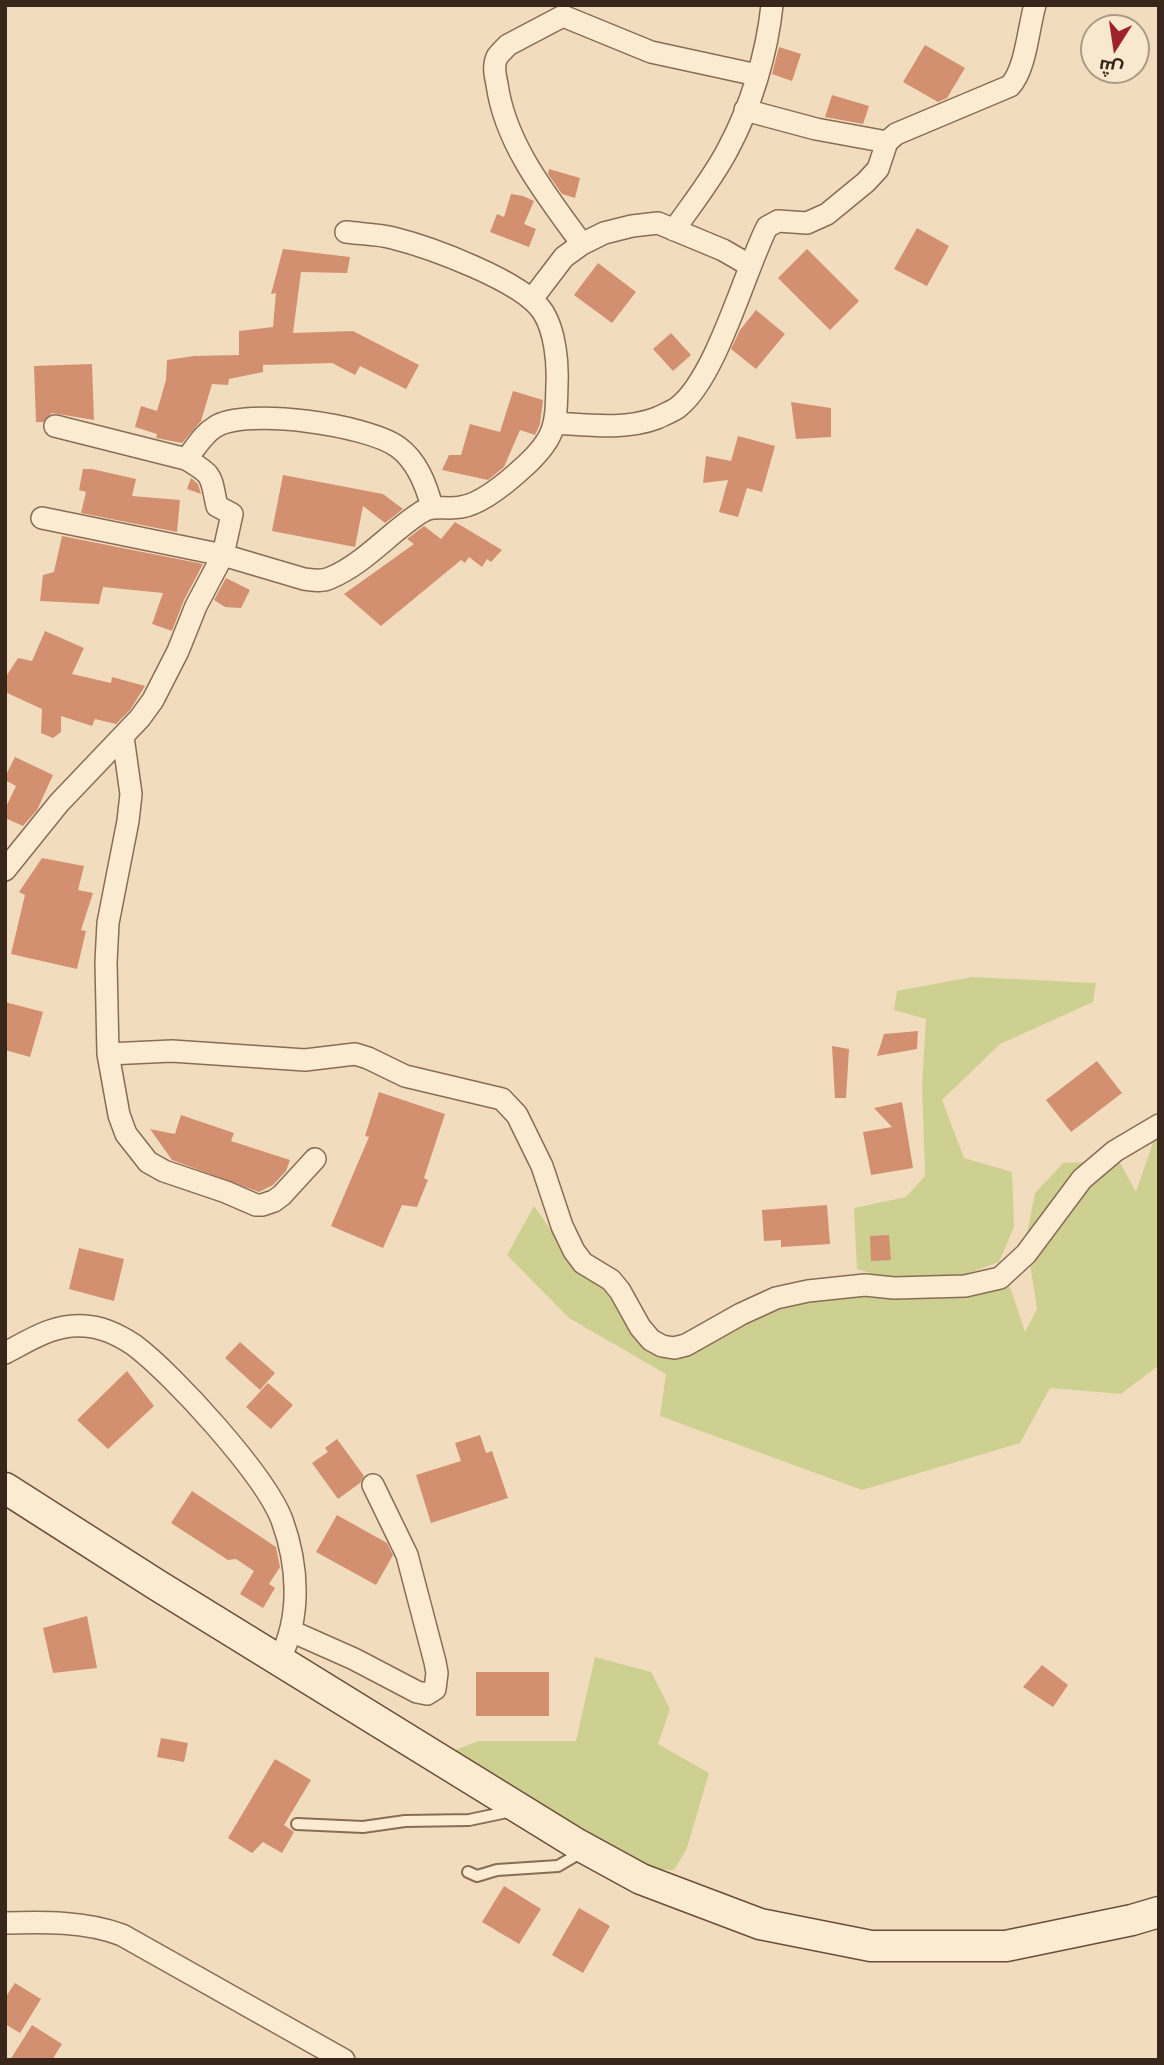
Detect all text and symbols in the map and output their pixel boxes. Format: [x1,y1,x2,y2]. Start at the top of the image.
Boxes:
north arrow [1080,14,1150,84]
text: ش [1097,54,1125,82]

